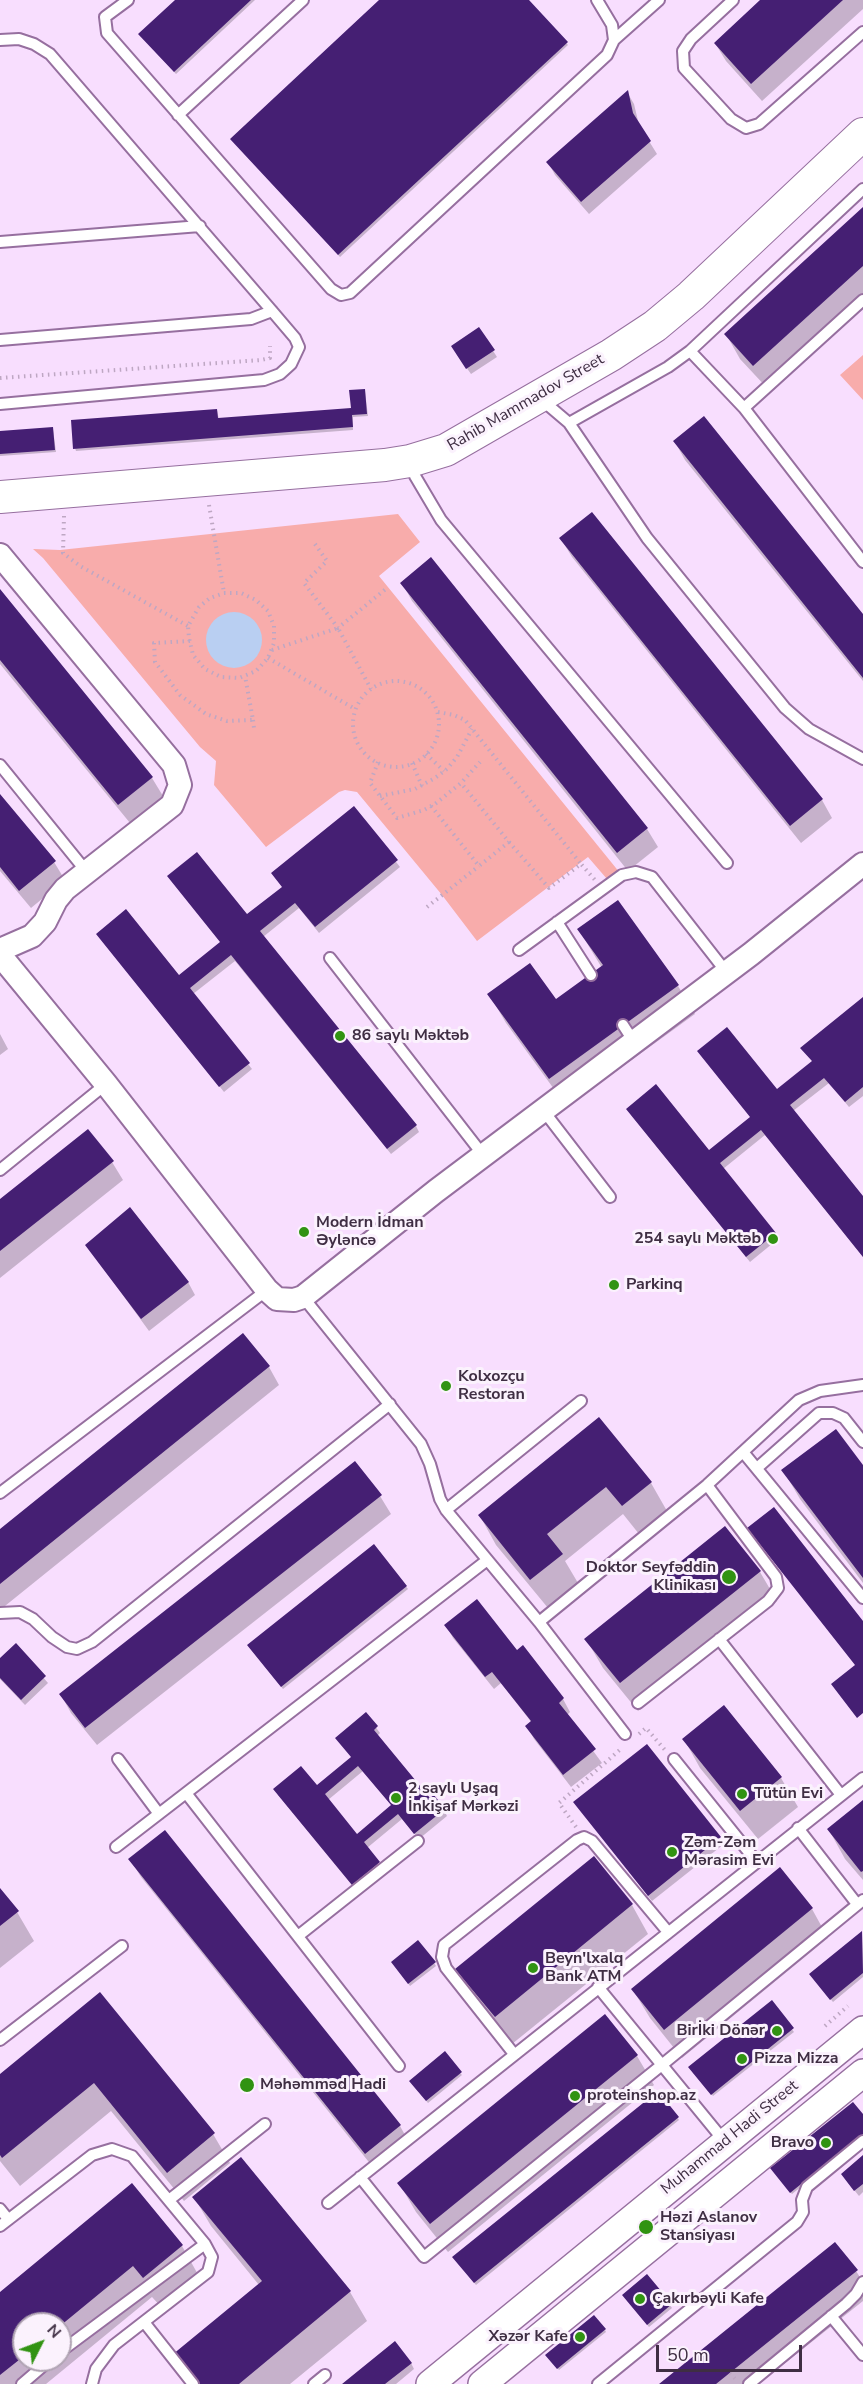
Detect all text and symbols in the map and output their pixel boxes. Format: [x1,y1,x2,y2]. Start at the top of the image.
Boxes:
street label: Rahib Mammadov Street [444,350,608,456]
place label: 86 saylı Məktəb [352,1026,469,1046]
marker: 86 saylı Məktəb [333,1029,347,1043]
place label: Modern İdman Əyləncə [316,1213,424,1251]
marker: Modern İdman Əyləncə [297,1225,311,1239]
place label: 254 saylı Məktəb [634,1229,761,1249]
marker: 254 saylı Məktəb [766,1232,780,1246]
place label: Parkinq [626,1275,683,1295]
marker: Parkinq [607,1278,621,1292]
place label: Kolxozçu Restoran [458,1367,525,1405]
marker: Kolxozçu Restoran [439,1379,453,1393]
place label: Doktor Seyfәddin Klinikası [586,1558,716,1596]
marker: Doktor Seyfәddin Klinikası [720,1568,738,1586]
place label: 2 saylı Uşaq İnkişaf Mərkəzi [408,1779,519,1817]
place label: Tütün Evi [754,1784,823,1804]
marker: Tütün Evi [735,1787,749,1801]
marker: 2 saylı Uşaq İnkişaf Mərkəzi [389,1791,403,1805]
place label: Zәm-Zәm Mәrasim Evi [684,1833,774,1871]
marker: Zәm-Zәm Mәrasim Evi [665,1845,679,1859]
place label: Beyn'lxalq Bank ATM [545,1949,623,1987]
marker: Beyn'lxalq Bank ATM [526,1961,540,1975]
place label: Birİki Dönər [676,2021,765,2041]
marker: Birİki Dönər [770,2024,784,2038]
place label: Pizza Mizza [754,2049,838,2069]
marker: Pizza Mizza [735,2052,749,2066]
place label: Məhəmməd Hadi [260,2075,386,2095]
marker: Məhəmməd Hadi [238,2076,256,2094]
street label: Muhammad Hadi Street [658,2077,802,2199]
place label: proteinshop.az [587,2086,696,2106]
marker: proteinshop.az [568,2089,582,2103]
place label: Bravo [771,2133,814,2153]
marker: Bravo [819,2136,833,2150]
place label: Həzi Aslanov Stansiyası [660,2208,757,2246]
marker: Həzi Aslanov Stansiyası [637,2218,655,2236]
place label: Çakırbəyli Kafe [652,2289,764,2309]
marker: Çakırbəyli Kafe [633,2292,647,2306]
north arrow [12,2312,72,2372]
text: N [42,2319,66,2343]
place label: Xəzər Kafe [488,2327,568,2347]
marker: Xəzər Kafe [573,2330,587,2344]
scale bar [659,2333,804,2371]
text: 50 m [667,2343,709,2367]

